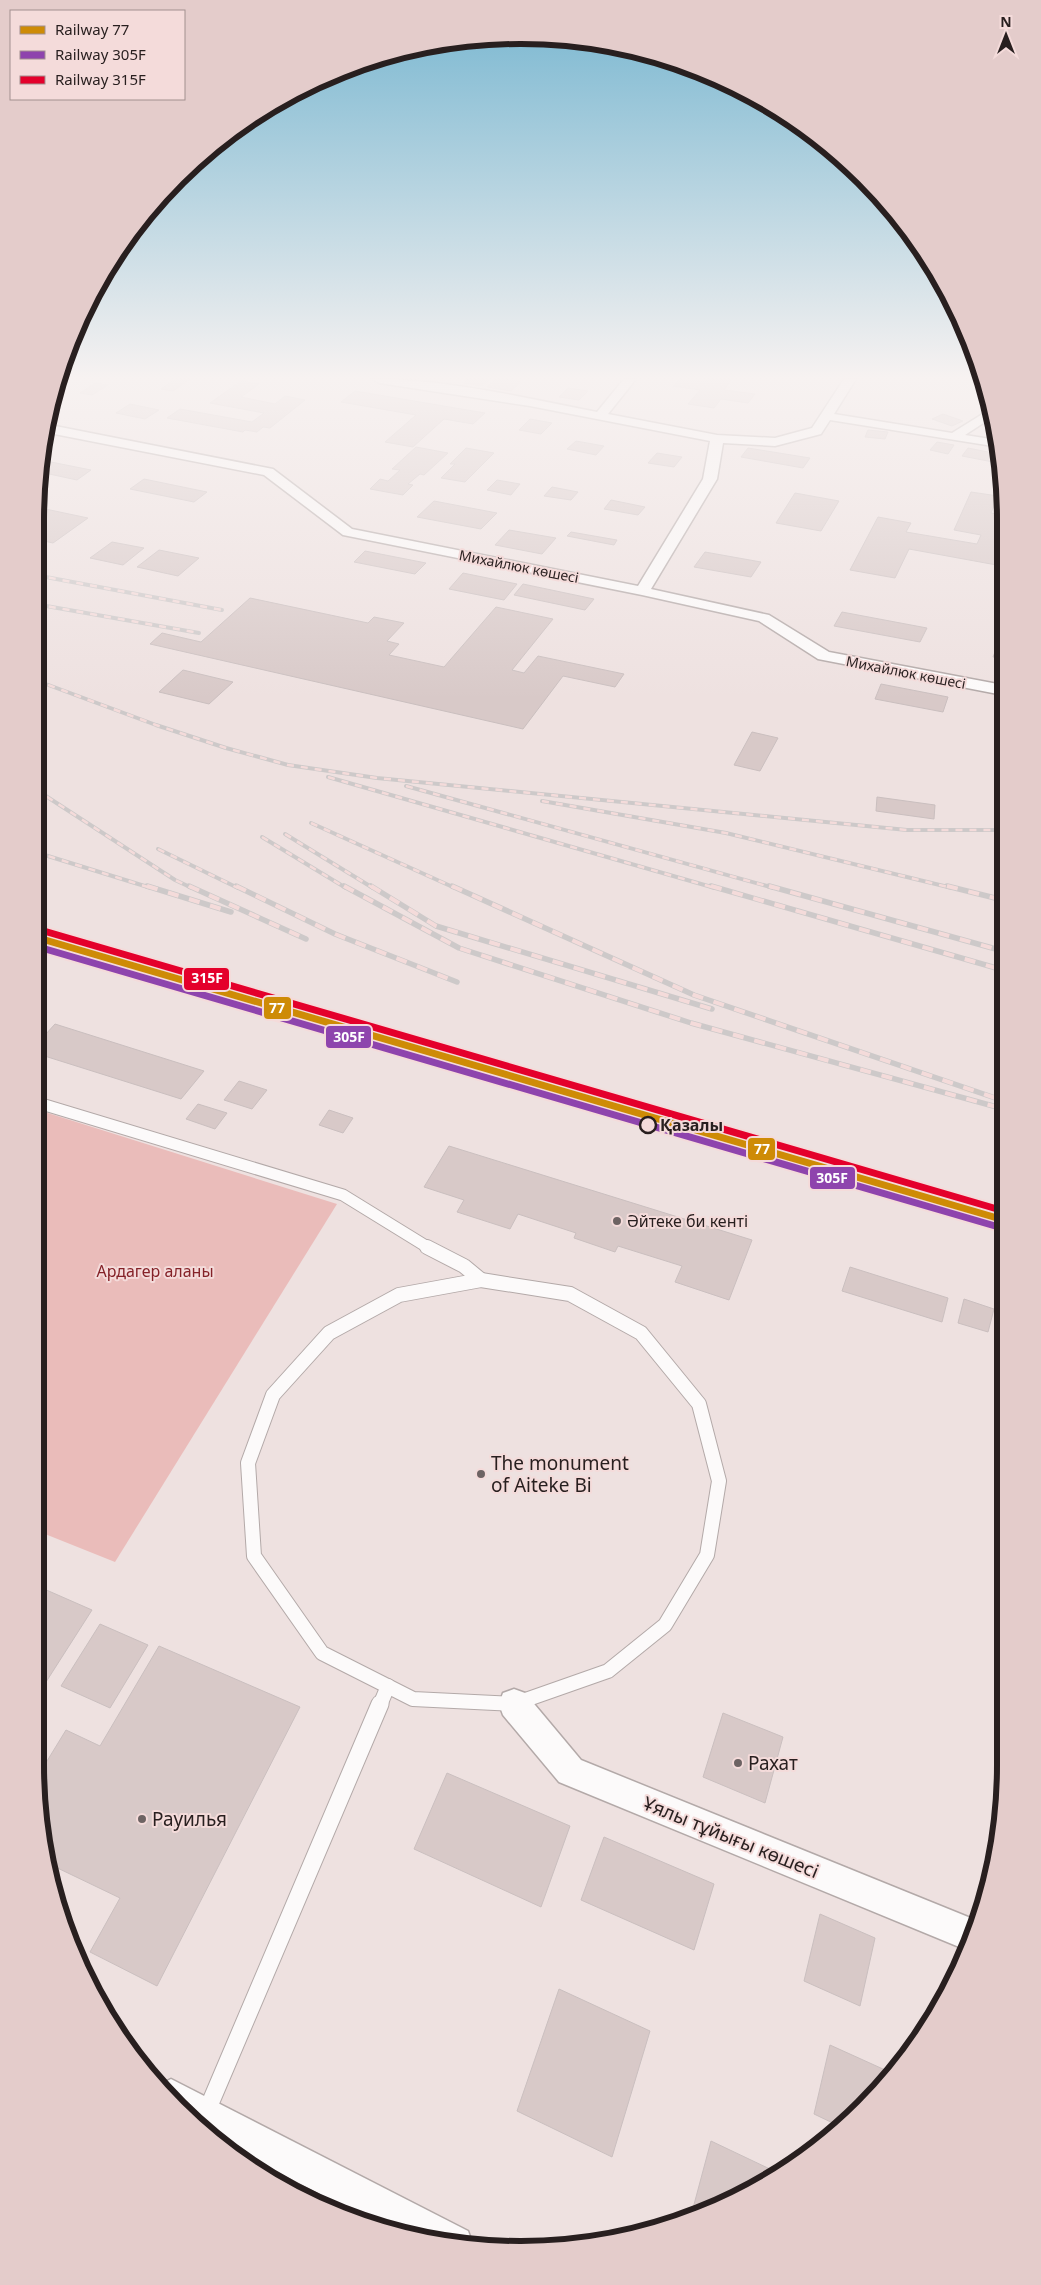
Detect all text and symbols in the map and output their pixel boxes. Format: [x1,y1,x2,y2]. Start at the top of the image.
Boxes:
legend [10,10,185,100]
north arrow [981,10,1031,60]
text: N [1000,12,1012,31]
text: Railway 77 [55,19,129,39]
text: Railway 305F [55,44,146,64]
text: Railway 315F [55,69,146,89]
street label: Михайлюк көшесі [458,545,580,587]
street label: Михайлюк көшесі [845,651,967,693]
line badge: 315F [183,967,230,991]
text: 315F [191,968,223,987]
line badge: 77 [263,996,292,1020]
text: 77 [269,998,285,1017]
line badge: 305F [325,1025,372,1049]
text: 305F [333,1027,365,1046]
place label: Қазалы [660,1114,723,1136]
marker: Қазалы [639,1116,657,1134]
line badge: 77 [747,1137,776,1161]
text: 77 [754,1139,770,1158]
line badge: 305F [809,1166,856,1190]
text: 305F [816,1168,848,1187]
place label: Әйтеке би кенті [627,1210,748,1232]
marker: Әйтеке би кенті [611,1215,623,1227]
park label: Ардагер аланы [96,1260,214,1282]
place label: The monument of Aiteke Bi [491,1450,629,1498]
marker: The monument of Aiteke Bi [475,1468,487,1480]
place label: Рахат [748,1750,798,1776]
marker: Рахат [732,1757,744,1769]
street label: Ұялы тұйығы көшесі [639,1790,823,1884]
place label: Рауилья [152,1806,227,1832]
marker: Рауилья [136,1813,148,1825]

